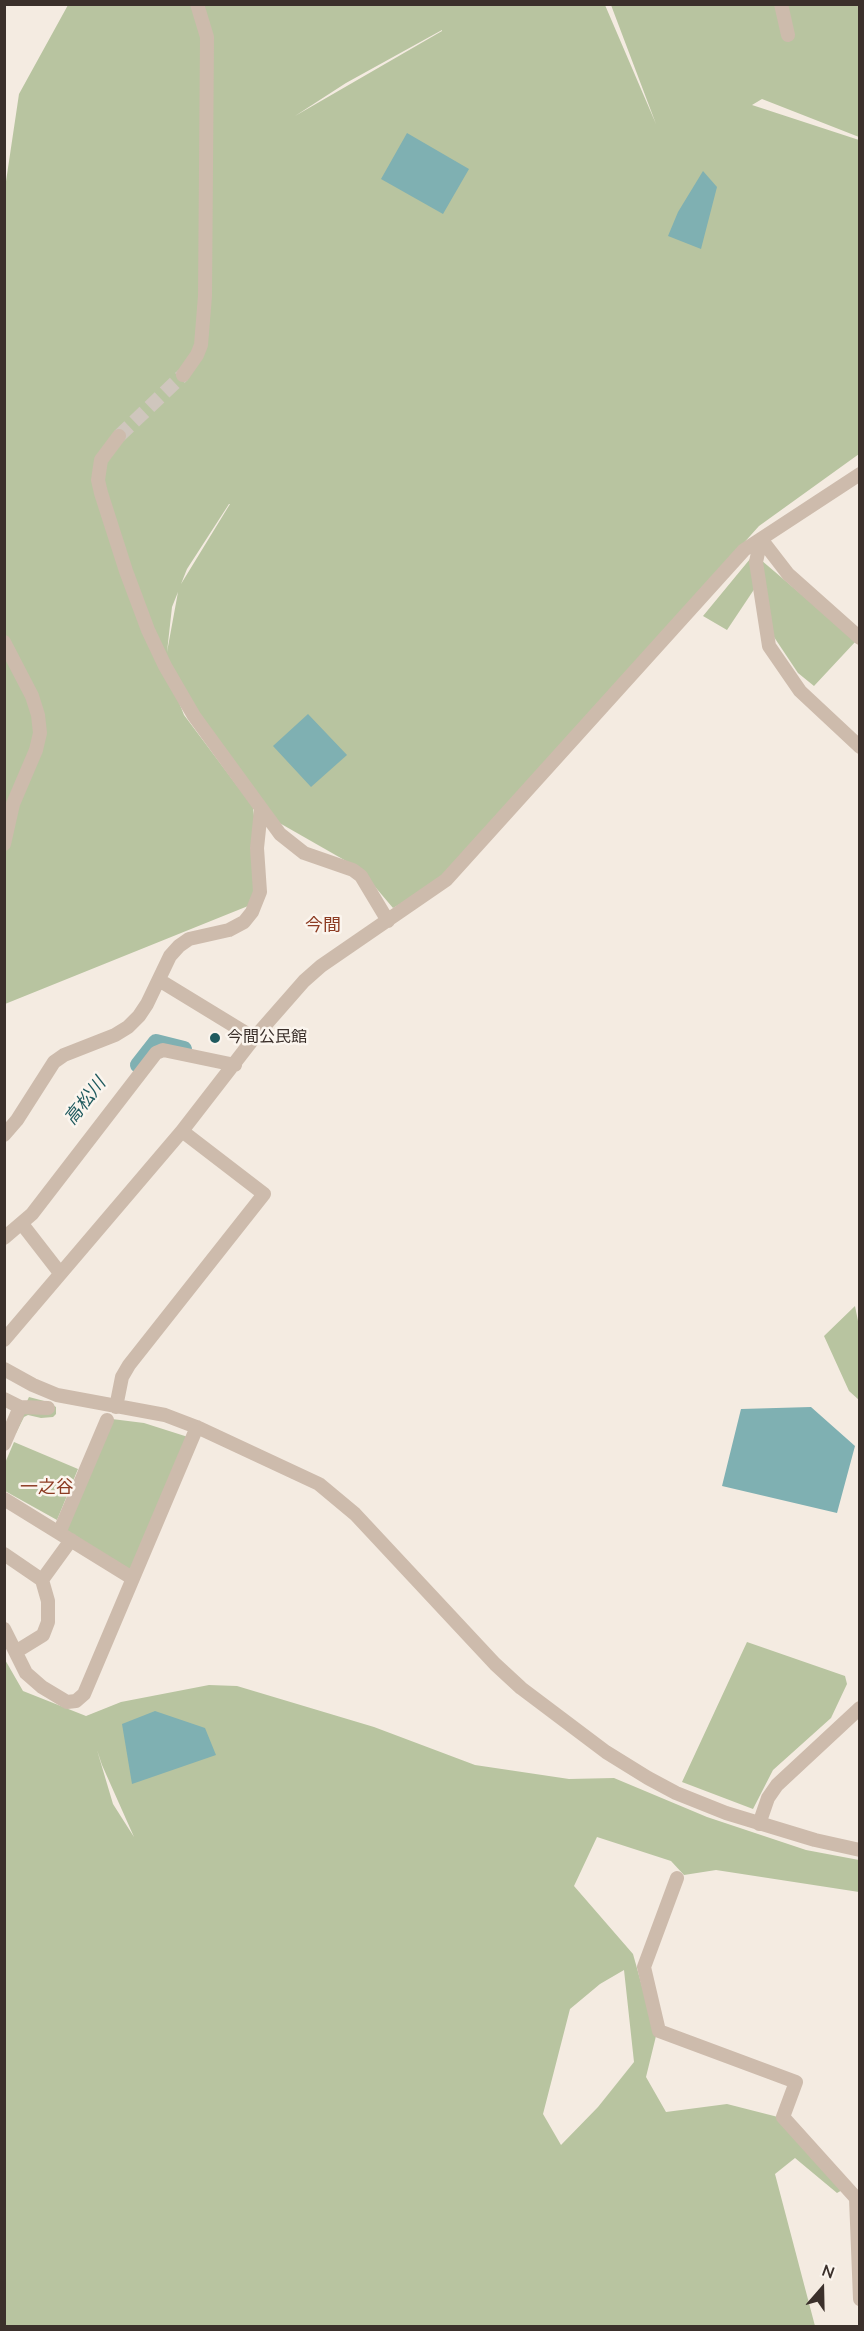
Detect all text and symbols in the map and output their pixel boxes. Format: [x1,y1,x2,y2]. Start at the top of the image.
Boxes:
district label: 今間 [305,916,341,938]
place label: 今間公民館 [227,1028,307,1048]
marker: 今間公民館 [208,1031,222,1045]
water label: 高松川 [61,1074,111,1130]
district label: 一之谷 [20,1478,74,1500]
north arrow [792,2259,852,2319]
text: N [819,2260,838,2284]

